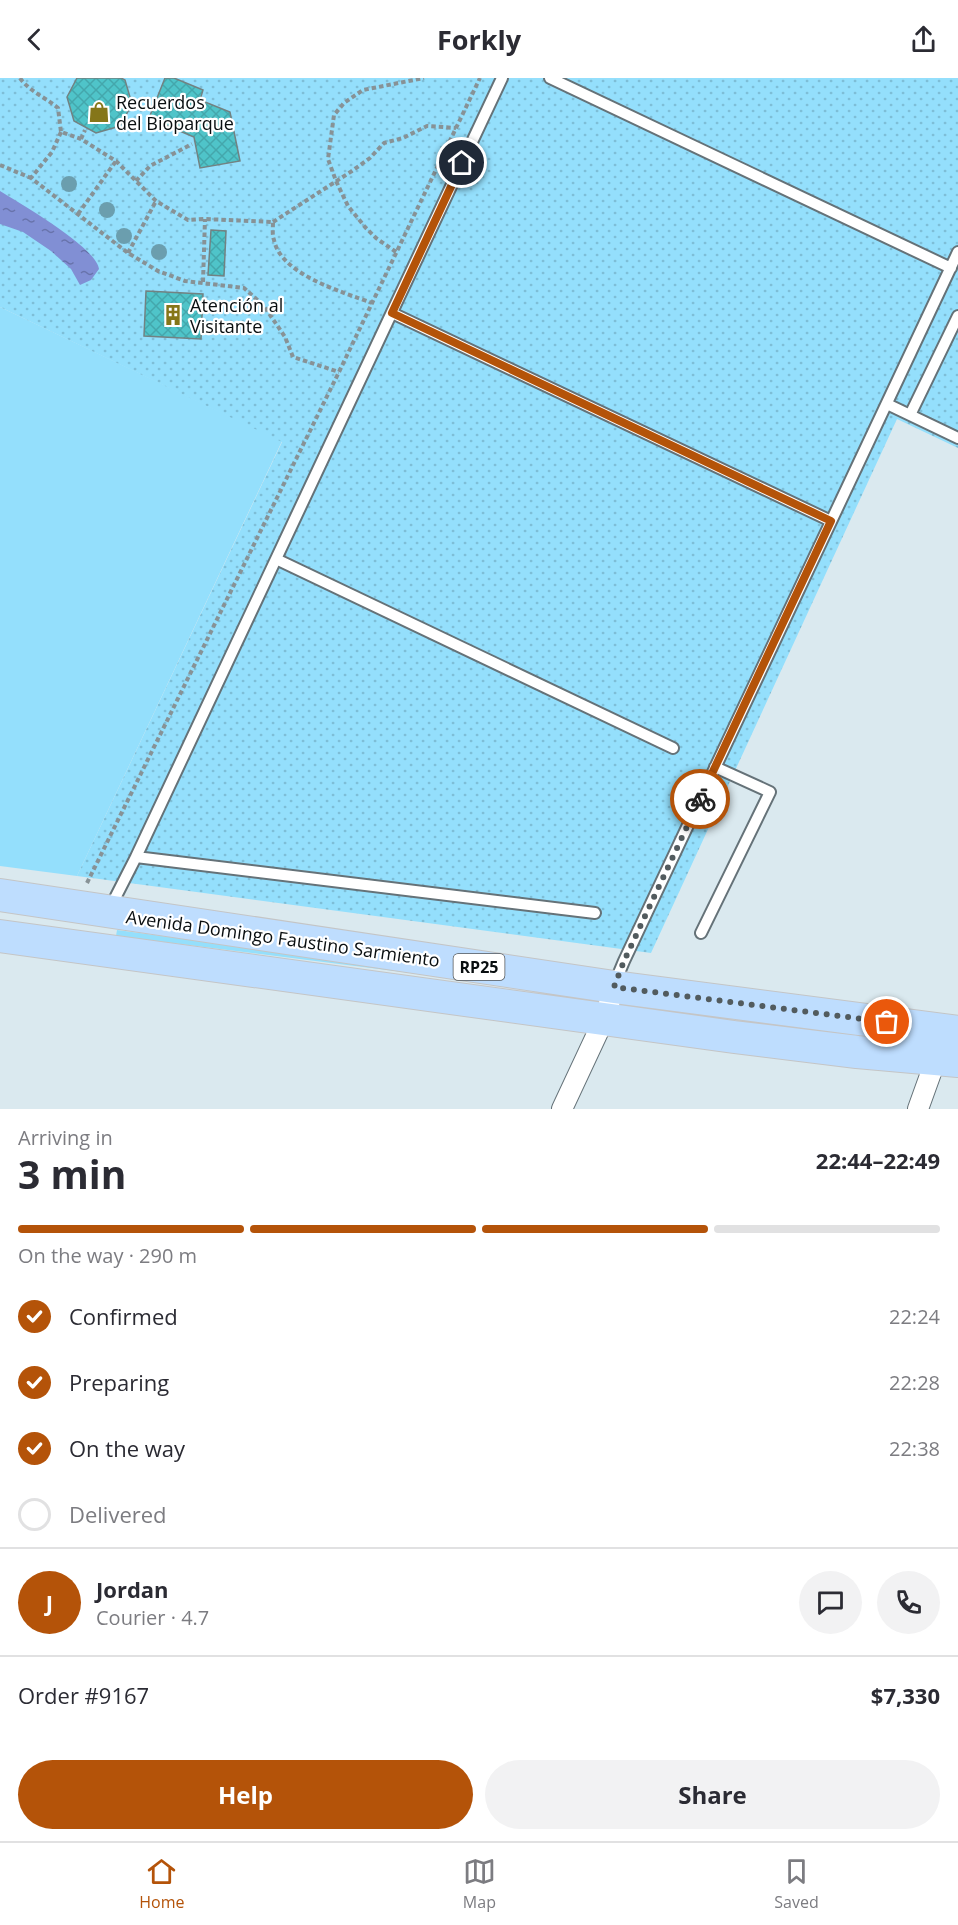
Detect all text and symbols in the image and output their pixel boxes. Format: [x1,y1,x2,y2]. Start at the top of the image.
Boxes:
text: Forkly [437,21,521,58]
icon: back [18,23,51,56]
icon: share [907,23,940,56]
place label: Recuerdos del Bioparque [116,90,234,135]
shop icon: Recuerdos del Bioparque [87,100,111,124]
pin [436,137,487,188]
icon: home [445,146,478,179]
place label: Atención al Visitante [190,293,283,338]
building icon: Atención al Visitante [161,303,185,327]
courier [670,769,730,829]
icon: bike [684,783,717,816]
street label: Avenida Domingo Faustino Sarmiento [125,904,441,972]
road number: RP25 [454,954,504,980]
pin [861,996,912,1047]
icon: bag [870,1005,903,1038]
text: Arriving in [18,1124,113,1151]
text: 22:44–22:49 [816,1145,940,1175]
text: 3 min [18,1147,126,1200]
text: On the way · 290 m [18,1242,197,1269]
icon: check [18,1300,51,1333]
text: Confirmed [69,1301,178,1331]
text: 22:24 [889,1303,940,1330]
icon: check [18,1366,51,1399]
text: Preparing [69,1367,169,1397]
text: 22:28 [889,1369,940,1396]
icon: check [18,1432,51,1465]
text: On the way [69,1433,185,1463]
text: 22:38 [889,1435,940,1462]
text: Delivered [69,1499,167,1529]
button: chat [799,1571,862,1634]
button: phone [877,1571,940,1634]
text: Jordan [96,1574,169,1604]
text: J [46,1587,53,1617]
text: Courier · 4.7 [96,1604,209,1631]
text: Order #9167 [18,1680,149,1710]
text: $7,330 [871,1680,940,1710]
button: Help [18,1760,473,1829]
button: Share [485,1760,940,1829]
tab: Home [139,1855,184,1913]
tab: Map [463,1855,496,1913]
tab: Saved [774,1855,819,1913]

